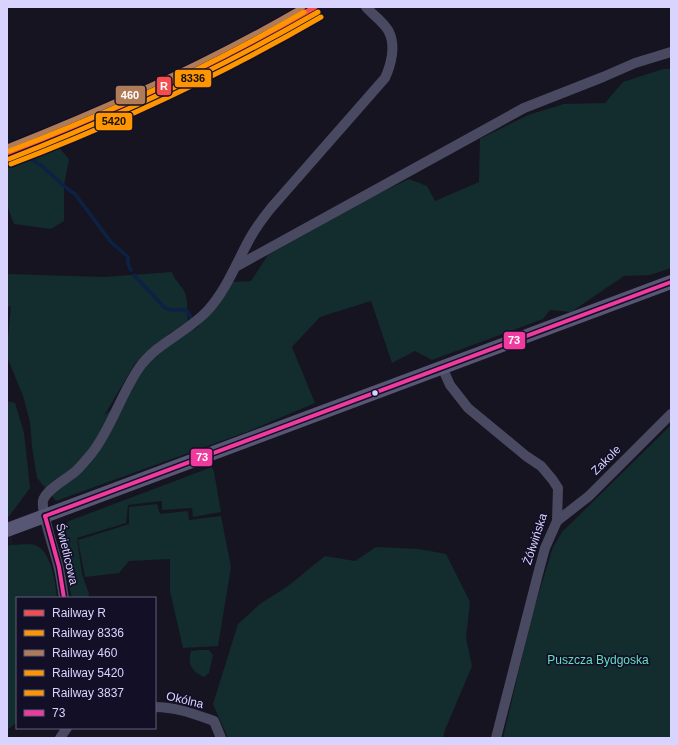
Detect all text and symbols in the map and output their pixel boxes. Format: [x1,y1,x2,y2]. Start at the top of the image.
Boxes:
line badge: 8336 [174,69,212,88]
text: 8336 [181,72,205,84]
line badge: R [156,76,172,96]
text: R [160,80,168,92]
line badge: 460 [115,85,146,105]
text: 460 [121,89,139,101]
line badge: 5420 [95,112,133,131]
text: 5420 [102,115,126,127]
line badge: 73 [503,331,526,350]
text: 73 [508,334,520,346]
unlabelled marker [370,388,380,398]
street label: Zakole [588,442,624,478]
line badge: 73 [190,448,213,467]
text: 73 [196,451,208,463]
street label: Żółwińska [520,511,550,567]
street label: Świetlicowa [53,522,82,586]
legend [16,597,156,729]
text: Railway R [52,606,106,620]
text: Railway 8336 [52,626,124,640]
text: Railway 460 [52,646,118,660]
park label: Puszcza Bydgoska [547,653,649,667]
text: Railway 5420 [52,666,124,680]
text: Railway 3837 [52,686,124,700]
street label: Okólna [165,689,205,711]
text: 73 [52,706,66,720]

